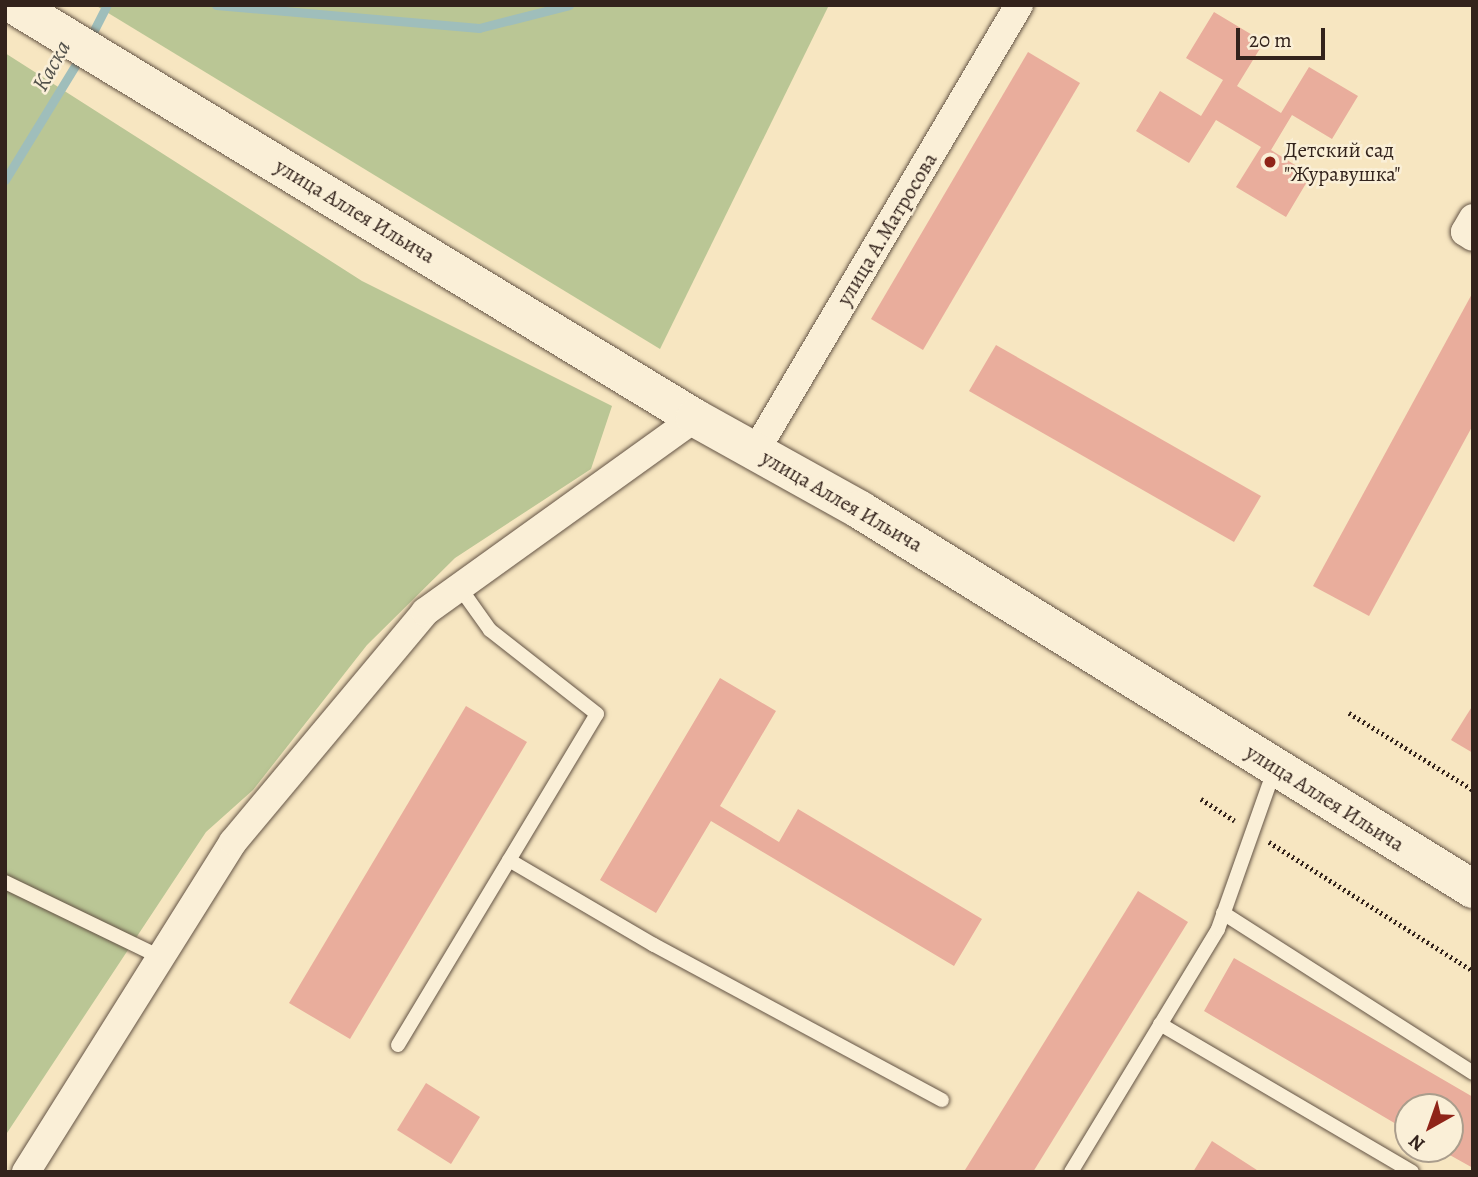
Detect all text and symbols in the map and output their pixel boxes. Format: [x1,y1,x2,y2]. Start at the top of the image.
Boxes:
scale bar [1240,14,1329,58]
text: 20 m [1249,26,1292,54]
water label: Каска [27,36,77,96]
place label: Детский сад "Журавушка" [1284,137,1400,187]
street label: улица А.Матросова [831,148,943,310]
street label: улица Аллея Ильича [271,153,439,269]
marker: Детский сад "Журавушка" [1262,154,1278,170]
street label: улица Аллея Ильича [757,445,927,557]
street label: улица Аллея Ильича [1241,739,1409,857]
north arrow [1394,1093,1464,1163]
text: N [1403,1128,1430,1157]

